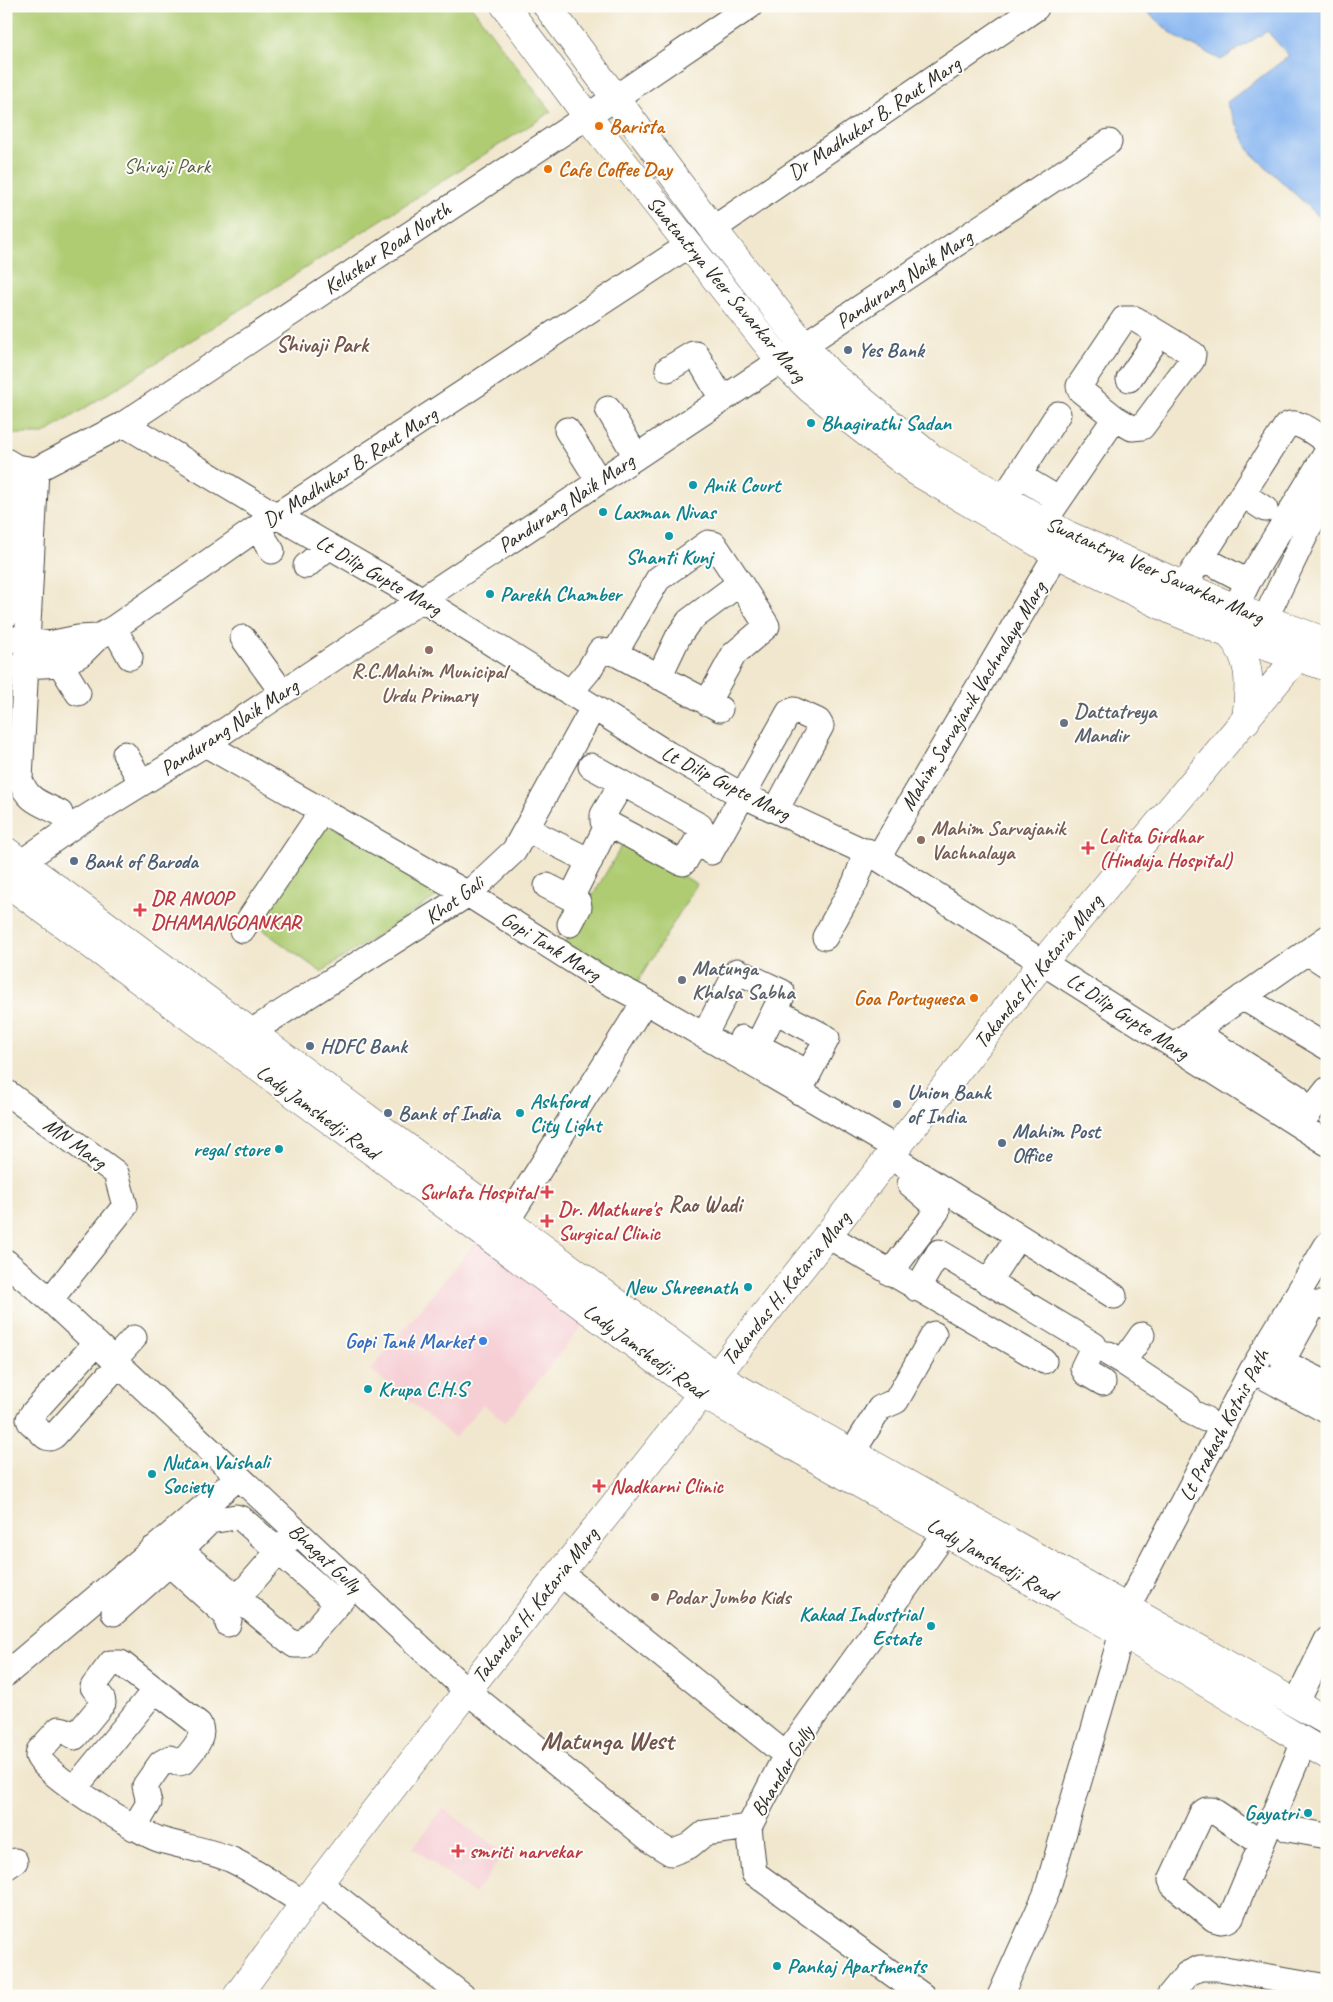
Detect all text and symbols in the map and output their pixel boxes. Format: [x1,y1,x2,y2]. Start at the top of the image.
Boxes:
street label: Dr Madhukar B. Raut Marg [783,50,967,185]
place label: Barista [609,113,666,139]
marker: Barista [593,120,605,132]
park label: Shivaji Park [124,153,211,179]
place label: Cafe Coffee Day [558,156,673,182]
marker: Cafe Coffee Day [542,163,554,175]
street label: Swatantrya Veer Savarkar Marg [641,190,814,389]
street label: Keluskar Road North [319,195,457,300]
street label: Pandurang Naik Marg [831,223,978,334]
district label: Shivaji Park [276,331,370,359]
place label: Yes Bank [858,337,926,363]
marker: Yes Bank [842,344,854,356]
street label: Dr Madhukar B. Raut Marg [258,400,443,533]
place label: Bhagirathi Sadan [821,410,953,436]
marker: Bhagirathi Sadan [805,417,817,429]
street label: Pandurang Naik Marg [493,447,640,558]
place label: Anik Court [703,472,782,498]
marker: Anik Court [687,479,699,491]
place label: Laxman Nivas [613,499,718,525]
marker: Laxman Nivas [597,506,609,518]
street label: Swatantrya Veer Savarkar Marg [1042,510,1269,630]
street label: Lt Dilip Gupte Marg [311,529,448,622]
marker: Shanti Kunj [663,530,675,542]
place label: Shanti Kunj [625,544,715,570]
street label: Mahim Sarvajanik Vachnalaya Marg [894,576,1052,815]
place label: Parekh Chamber [500,581,624,607]
marker: Parekh Chamber [484,588,496,600]
marker: R.C.Mahim Municipal Urdu Primary [423,644,435,656]
place label: R.C.Mahim Municipal Urdu Primary [351,658,511,708]
street label: Pandurang Naik Marg [155,672,304,781]
place label: Dattatreya Mandir [1074,698,1158,748]
marker: Dattatreya Mandir [1058,717,1070,729]
street label: Lt Dilip Gupte Marg [657,739,796,827]
place label: Mahim Sarvajanik Vachnalaya [931,815,1067,866]
place label: Lalita Girdhar (Hinduja Hospital) [1099,823,1234,873]
marker: Mahim Sarvajanik Vachnalaya [915,834,927,846]
marker: Lalita Girdhar (Hinduja Hospital) [1081,841,1095,855]
place label: Bank of Baroda [84,848,199,874]
marker: Bank of Baroda [68,855,80,867]
street label: Khot Gali [420,868,491,930]
place label: DR ANOOP DHAMANGOANKAR [151,885,303,935]
street label: Takandas H. Kataria Marg [968,887,1109,1053]
marker: DR ANOOP DHAMANGOANKAR [133,903,147,917]
street label: Gopi Tank Marg [497,905,607,988]
place label: Matunga Khalsa Sabha [692,955,796,1005]
street label: Lt Dilip Gupte Marg [1062,967,1195,1066]
marker: Matunga Khalsa Sabha [676,974,688,986]
place label: Goa Portuguesa [854,985,966,1011]
marker: Goa Portuguesa [968,992,980,1004]
place label: HDFC Bank [320,1033,409,1059]
marker: HDFC Bank [304,1040,316,1052]
street label: Lady Jamshedji Road [251,1059,388,1168]
place label: Union Bank of India [907,1079,993,1129]
place label: Ashford City Light [530,1088,604,1139]
marker: Union Bank of India [891,1098,903,1110]
place label: Bank of India [398,1100,501,1126]
marker: Bank of India [382,1107,394,1119]
marker: Ashford City Light [514,1107,526,1119]
street label: MN Marg [38,1111,113,1175]
place label: Mahim Post Office [1012,1118,1102,1168]
place label: regal store [193,1136,271,1162]
marker: Mahim Post Office [996,1137,1008,1149]
marker: regal store [273,1143,285,1155]
place label: Surlata Hospital [419,1179,540,1205]
marker: Surlata Hospital [540,1185,554,1199]
district label: Rao Wadi [668,1191,744,1219]
place label: Dr. Mathure's Surgical Clinic [558,1196,663,1246]
street label: Takandas H. Kataria Marg [716,1204,857,1370]
marker: Dr. Mathure's Surgical Clinic [540,1214,554,1228]
place label: New Shreenath [624,1274,739,1300]
marker: New Shreenath [742,1281,754,1293]
street label: Lady Jamshedji Road [578,1298,715,1407]
place label: Gopi Tank Market [345,1328,476,1354]
marker: Gopi Tank Market [477,1335,489,1347]
street label: Lt Prakash Kotnis Path [1173,1344,1276,1505]
place label: Krupa C.H.S [378,1376,471,1402]
marker: Krupa C.H.S [362,1383,374,1395]
place label: Nutan Vaishali Society [162,1449,272,1499]
marker: Nutan Vaishali Society [146,1468,158,1480]
place label: Nadkarni Clinic [610,1473,724,1499]
marker: Nadkarni Clinic [592,1479,606,1493]
street label: Lady Jamshedji Road [922,1511,1065,1609]
street label: Bhagat Gully [283,1518,368,1599]
street label: Takandas H. Kataria Marg [466,1520,605,1688]
place label: Podar Jumbo Kids [665,1584,793,1610]
marker: Podar Jumbo Kids [649,1591,661,1603]
place label: Kakad Industrial Estate [799,1601,925,1651]
marker: Kakad Industrial Estate [925,1620,937,1632]
street label: Bhandar Gully [745,1720,820,1821]
district label: Matunga West [541,1724,677,1757]
place label: Gayatri [1244,1800,1301,1826]
marker: Gayatri [1302,1807,1314,1819]
place label: smriti narvekar [469,1838,583,1864]
marker: smriti narvekar [451,1844,465,1858]
place label: Pankaj Apartments [787,1953,929,1979]
marker: Pankaj Apartments [771,1960,783,1972]

